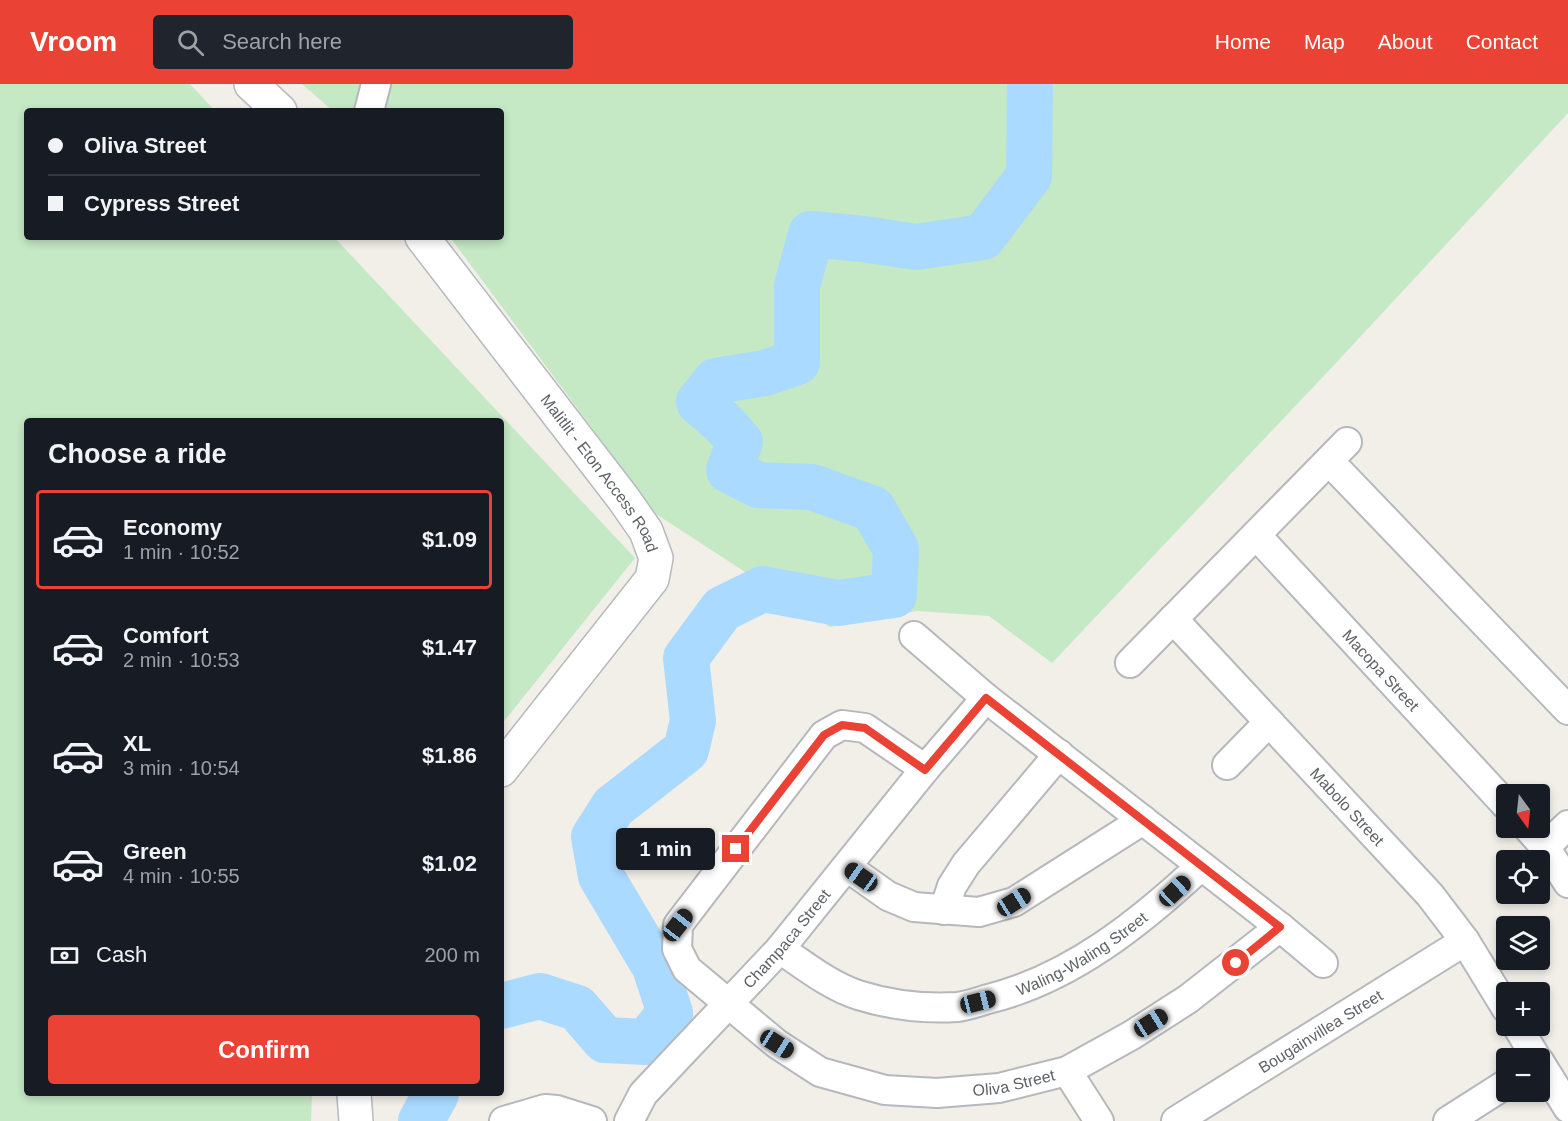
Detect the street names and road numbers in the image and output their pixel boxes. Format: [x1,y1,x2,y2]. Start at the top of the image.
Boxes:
street label: Malitlit - Eton Access Road [538,391,661,554]
street label: Macopa Street [1339,626,1423,714]
street label: Mabolo Street [1307,764,1388,849]
street label: Champaca Street [739,885,834,991]
street label: Waling-Waling Street [1014,908,1151,998]
street label: Bougainvillea Street [1255,986,1386,1076]
street label: Oliva Street [972,1066,1057,1099]

